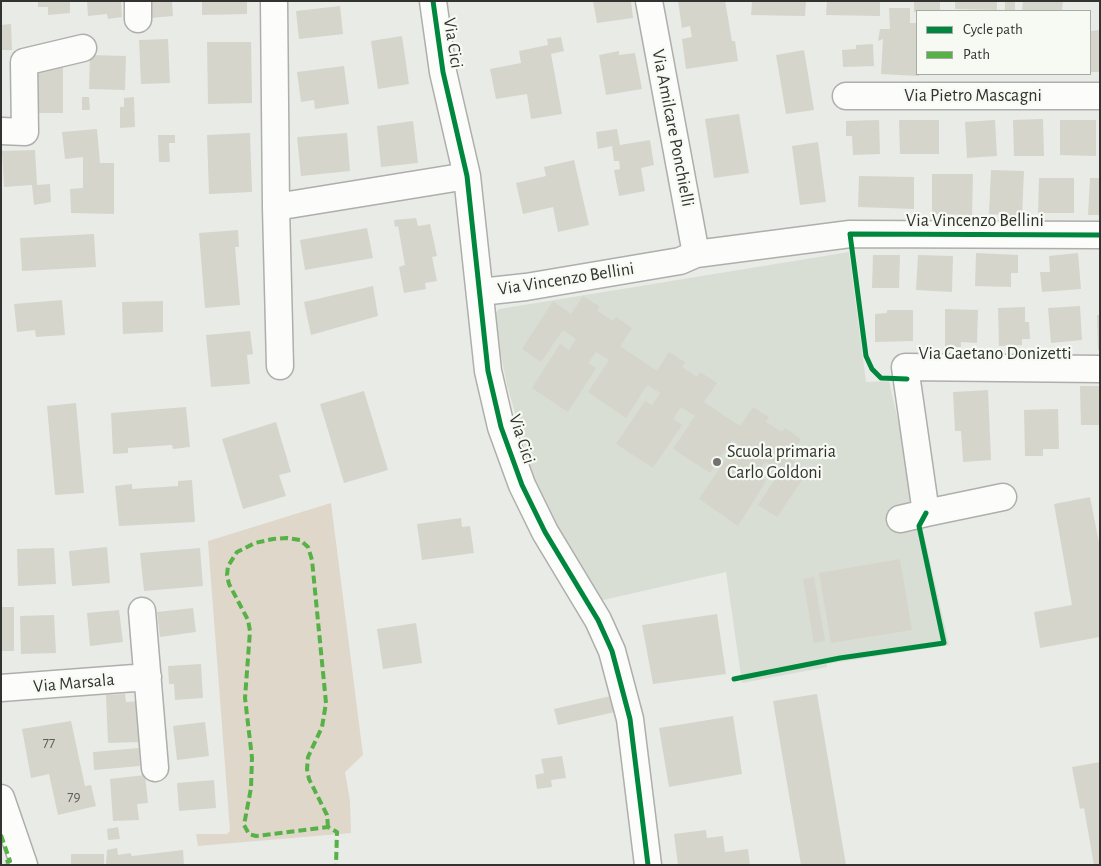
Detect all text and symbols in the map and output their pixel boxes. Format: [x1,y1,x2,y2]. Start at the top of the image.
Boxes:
legend [916,10,1091,75]
street label: Via Cici [438,16,468,70]
text: Cycle path [963,22,1023,37]
street label: Via Amilcare Ponchielli [647,47,699,209]
text: Path [963,47,990,62]
street label: Via Pietro Mascagni [904,85,1042,107]
street label: Via Vincenzo Bellini [906,210,1044,232]
street label: Via Vincenzo Bellini [496,258,636,300]
street label: Via Gaetano Donizetti [918,343,1072,365]
street label: Via Cici [504,412,540,466]
place label: Scuola primaria Carlo Goldoni [727,441,836,484]
marker: Scuola primaria Carlo Goldoni [711,456,723,468]
street label: Via Marsala [32,669,116,697]
house number: 77 [43,733,55,751]
house number: 79 [67,787,81,805]

